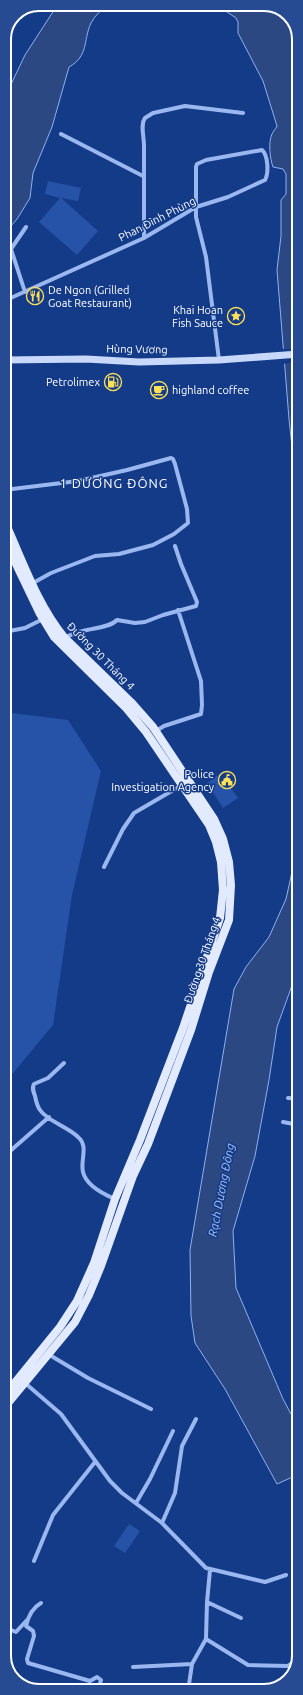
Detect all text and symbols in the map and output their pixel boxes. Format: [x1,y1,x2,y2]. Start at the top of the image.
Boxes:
street label: Phan Đình Phùng [117,194,197,244]
place label: De Ngon (Grilled Goat Restaurant) [48,284,132,310]
restaurant icon: De Ngon (Grilled Goat Restaurant) [25,286,45,306]
place label: Khai Hoan Fish Sauce [172,304,223,329]
place icon: Khai Hoan Fish Sauce [226,306,246,326]
street label: Hùng Vương [106,342,168,356]
fuel station icon: Petrolimex [103,372,123,392]
place label: Petrolimex [46,376,100,388]
cafe icon: highland coffee [149,380,169,400]
place label: highland coffee [172,384,249,396]
district label: 1 DƯƠNG ĐÔNG [60,476,168,490]
street label: Đường 30 Tháng 4 [65,620,137,692]
place label: Police Investigation Agency [111,768,215,793]
public building icon: Police Investigation Agency [217,770,237,790]
street label: Đường 30 Tháng 4 [182,915,222,1005]
water label: Rạch Dương Đông [206,1142,238,1238]

